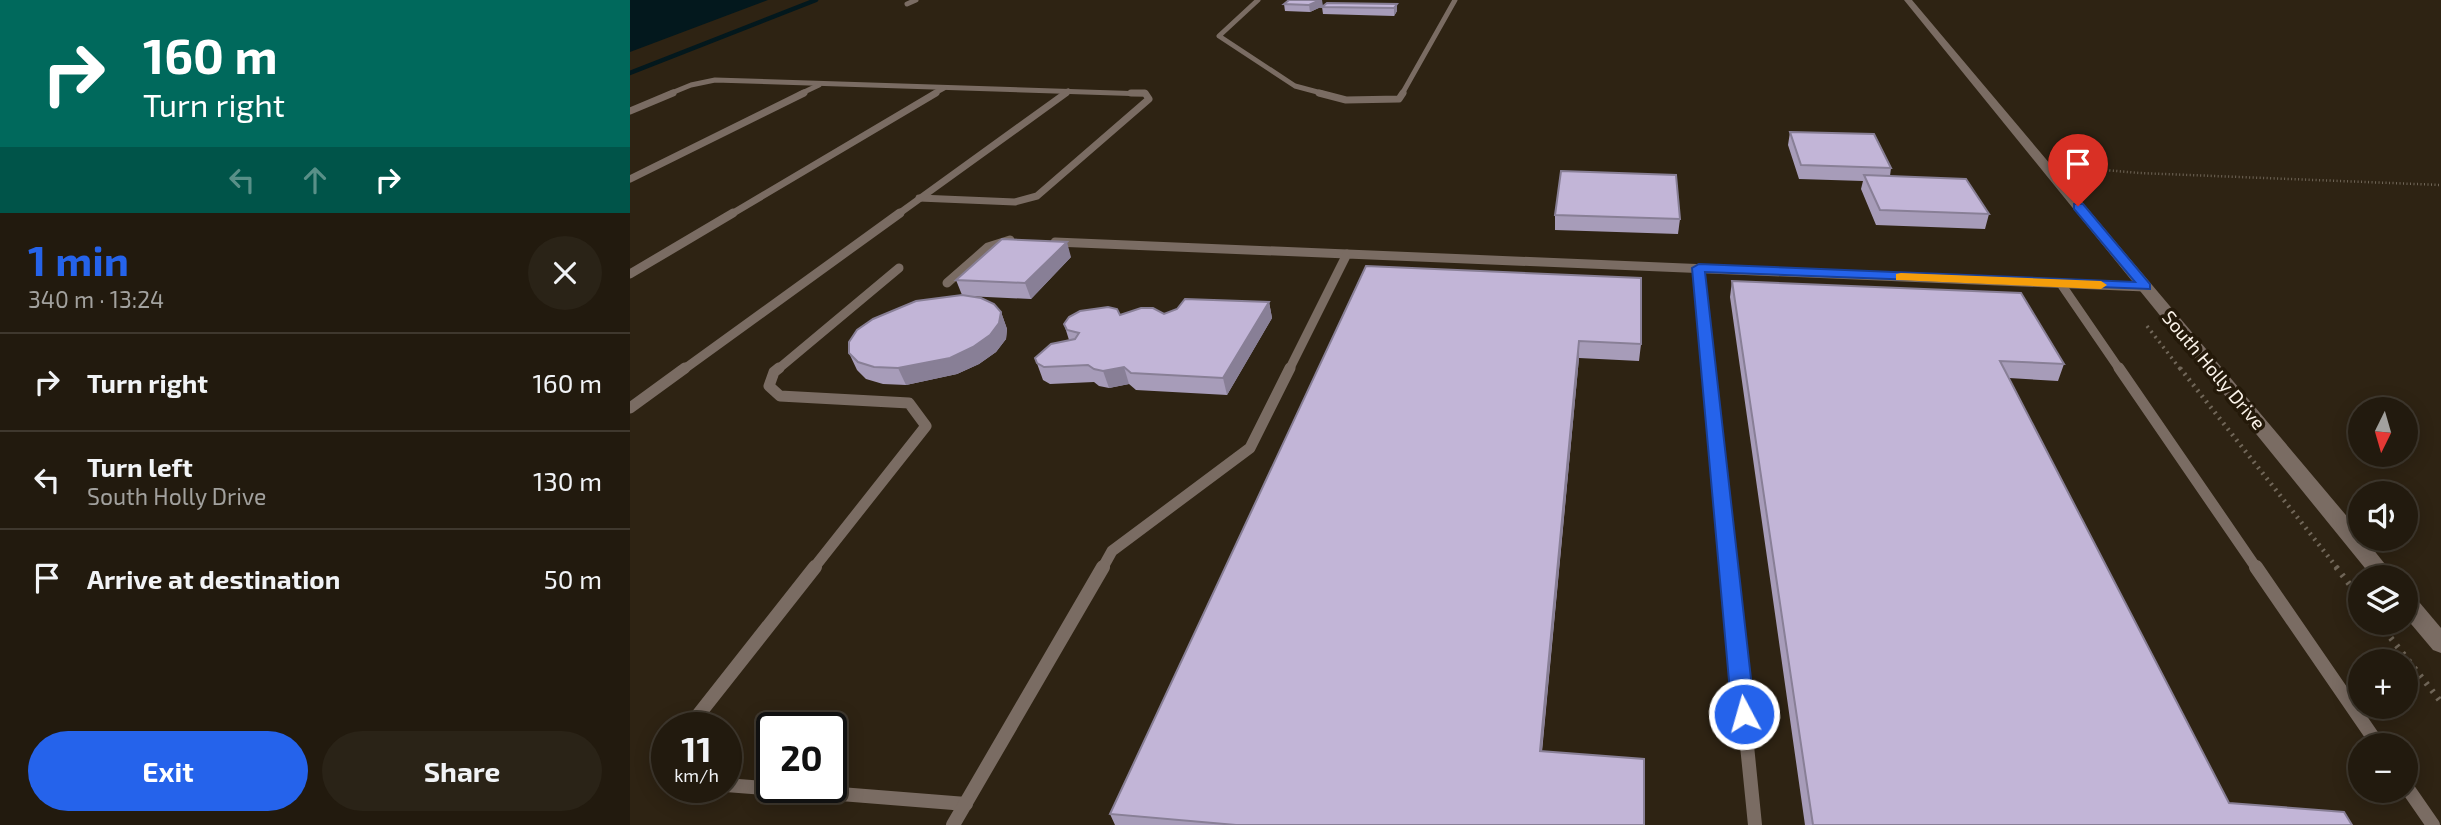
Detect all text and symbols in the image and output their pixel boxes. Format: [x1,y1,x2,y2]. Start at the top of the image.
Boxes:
text: 160 m [143,25,278,84]
icon: right [28,28,119,119]
text: Turn right [143,85,285,123]
pin [2048,134,2108,206]
icon: arrive [2059,145,2097,183]
icon: left [223,161,261,199]
icon: ahead [296,161,334,199]
icon: right [369,161,407,199]
text: 1 min [28,234,129,284]
button: close [528,236,602,310]
text: 340 m · 13:24 [28,285,164,313]
street label: South Holly Drive [2158,306,2271,434]
icon: right [28,363,66,401]
text: Turn right [87,367,208,398]
text: 160 m [533,367,602,398]
north arrow [2348,397,2418,467]
map controls [2348,397,2418,803]
text: Turn left [87,451,193,482]
icon: left [28,461,66,499]
text: 130 m [533,465,602,496]
button: sound [2348,481,2418,551]
text: South Holly Drive [87,482,266,510]
icon: arrive [28,559,66,597]
text: Arrive at destination [87,563,340,594]
text: 50 m [544,563,602,594]
button: layers [2348,565,2418,635]
button: + [2348,649,2418,719]
position arrow [1707,677,1781,751]
speed limit sign: 20 [756,712,847,803]
text: 11 [681,727,712,769]
button: Exit [28,731,308,811]
button: Share [322,731,602,811]
button: − [2348,733,2418,803]
text: km/h [674,764,719,786]

